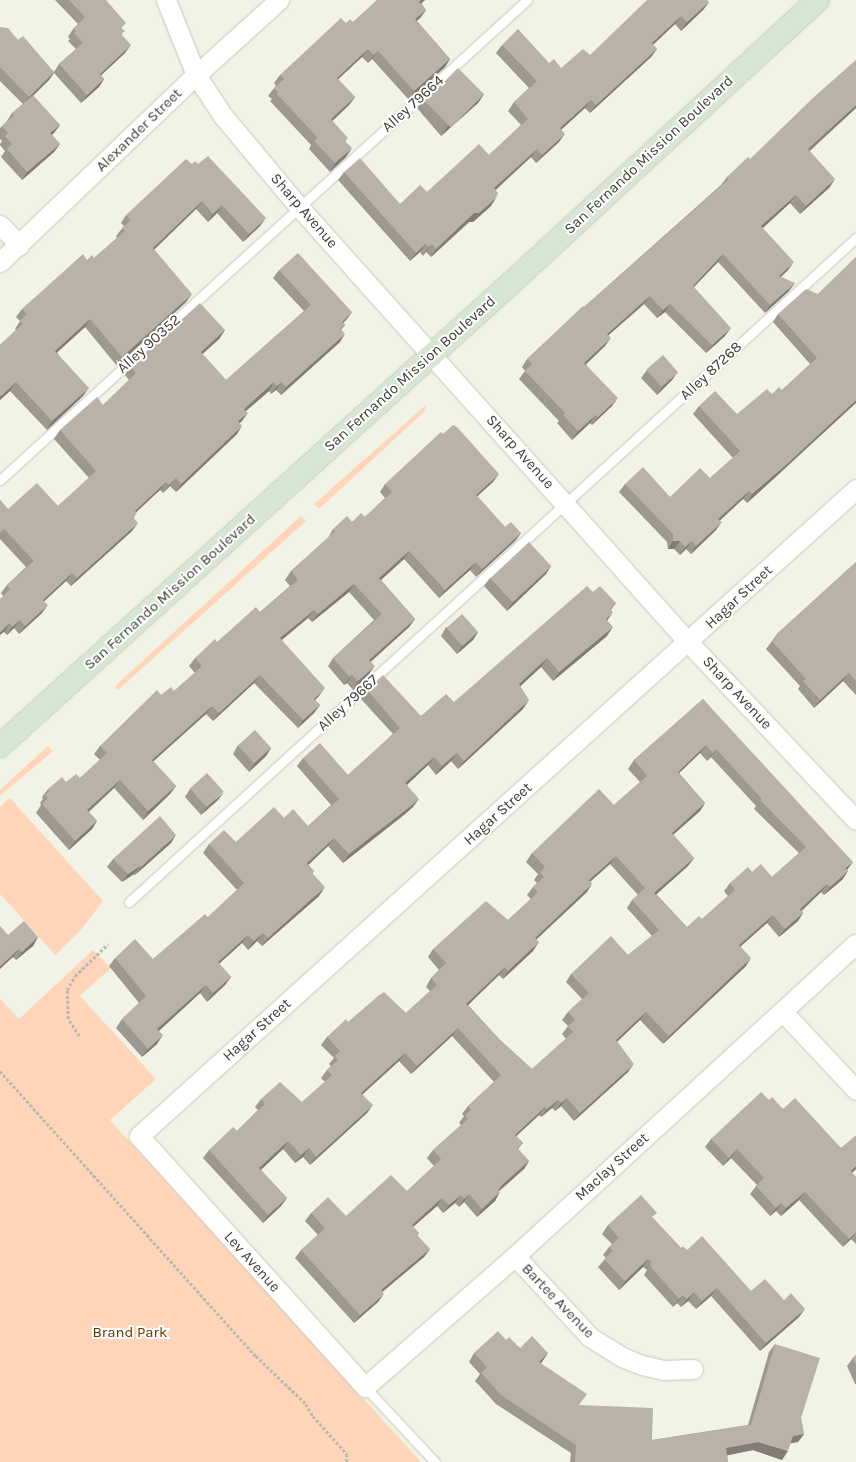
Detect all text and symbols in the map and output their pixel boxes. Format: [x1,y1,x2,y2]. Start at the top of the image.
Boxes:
street label: Alley 79664 [379,72,447,136]
street label: San Fernando Mission Boulevard [561,72,737,238]
street label: Alexander Street [92,85,186,175]
street label: Sharp Avenue [267,170,341,252]
street label: San Fernando Mission Boulevard [321,292,499,456]
street label: Alley 90352 [114,311,184,377]
street label: Alley 87268 [676,338,746,404]
street label: Sharp Avenue [482,411,558,493]
street label: San Fernando Mission Boulevard [81,510,259,674]
street label: Hagar Street [702,561,776,633]
street label: Sharp Avenue [699,653,775,733]
street label: Alley 79667 [314,671,382,735]
street label: Hagar Street [460,779,536,849]
street label: Hagar Street [219,995,295,1065]
street label: Maclay Street [571,1129,653,1205]
street label: Lev Avenue [220,1228,284,1296]
street label: Bartee Avenue [518,1260,598,1342]
park label: Brand Park [93,1324,167,1342]

